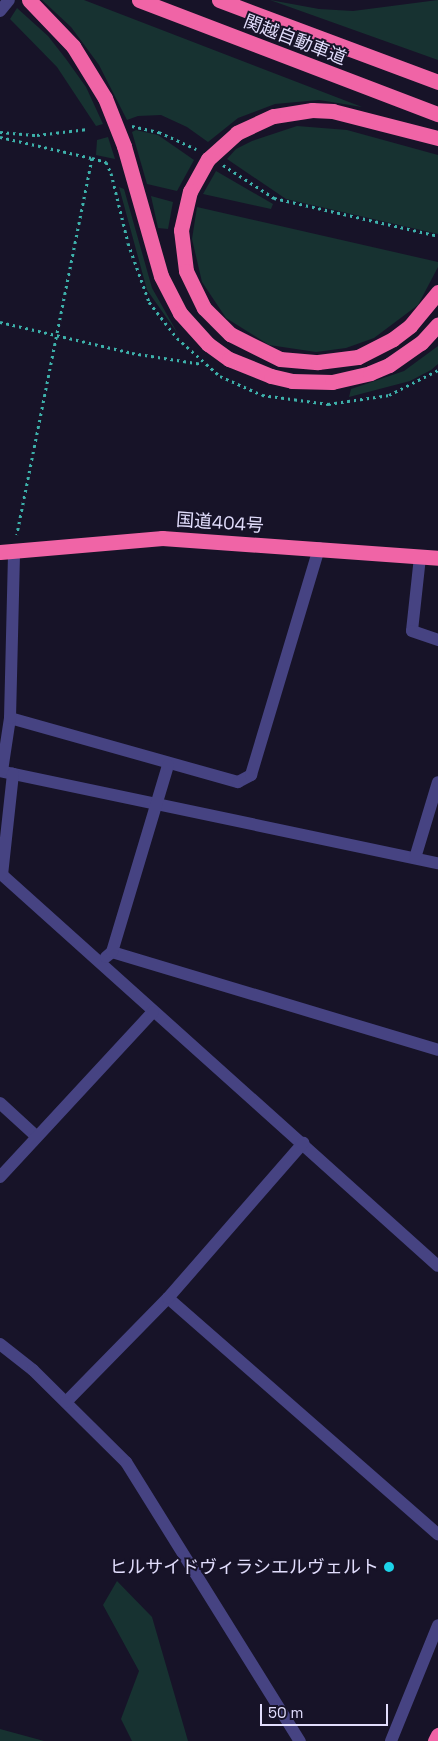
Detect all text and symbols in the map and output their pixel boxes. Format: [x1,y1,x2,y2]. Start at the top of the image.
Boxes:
street label: 関越自動車道 [241,11,349,69]
street label: 国道404号 [175,509,265,537]
place label: ヒルサイドヴィラシエルヴェルト [109,1556,379,1578]
marker: ヒルサイドヴィラシエルヴェルト [383,1561,395,1573]
scale bar [263,1694,390,1726]
text: 50 m [268,1703,303,1722]

